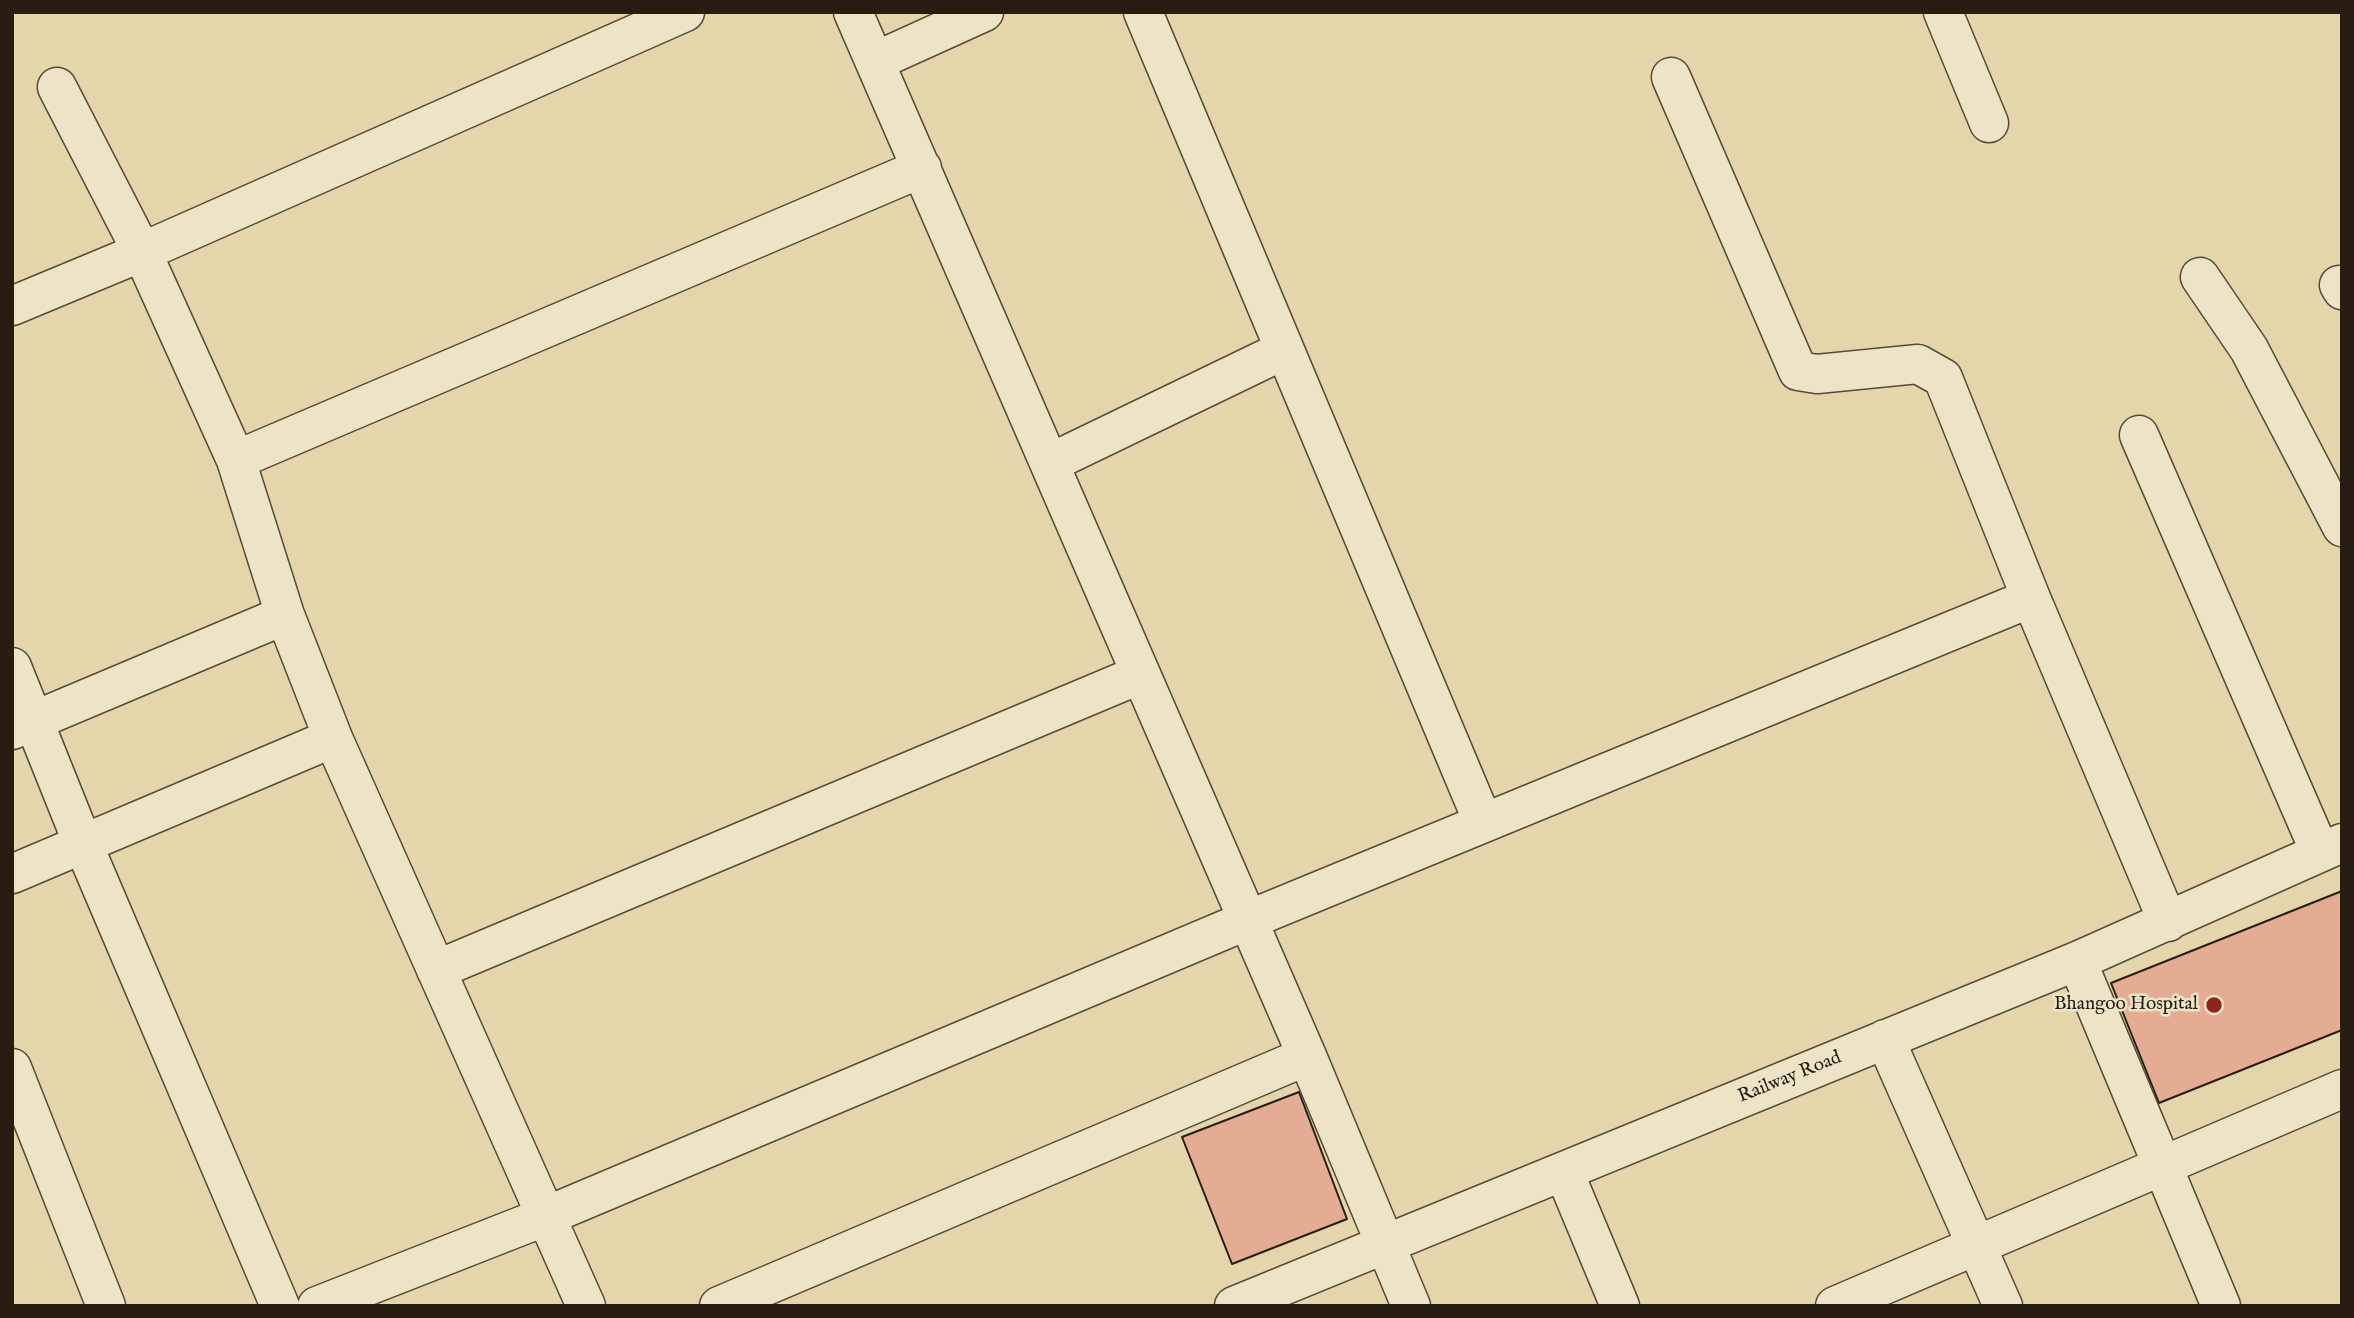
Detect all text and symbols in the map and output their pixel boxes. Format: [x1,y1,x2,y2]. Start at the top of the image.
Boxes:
place label: Bhangoo Hospital [2054,994,2198,1016]
marker: Bhangoo Hospital [2204,995,2224,1015]
street label: Railway Road [1735,1047,1845,1109]

